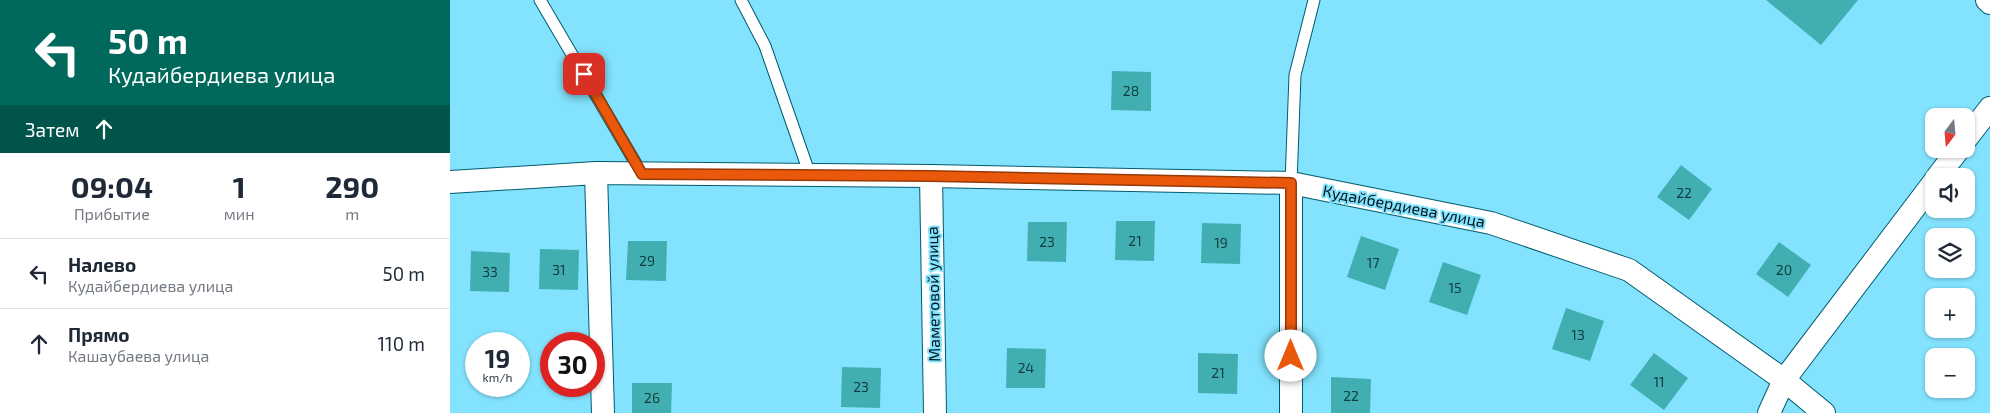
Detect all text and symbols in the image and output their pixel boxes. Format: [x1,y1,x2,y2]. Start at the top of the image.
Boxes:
text: 50 m [108,19,188,61]
icon: left [25,20,90,85]
pin [563,53,605,95]
icon: arrive [570,60,598,88]
text: Кудайбердиева улица [108,61,335,87]
house number: 28 [1123,82,1139,99]
north arrow [1925,108,1975,158]
map controls [1925,108,1975,398]
icon: ahead [90,115,118,143]
text: Затем [25,118,80,141]
text: 09:04 [71,168,153,204]
text: 1 [233,168,246,204]
text: 290 [325,168,379,204]
button: sound [1925,168,1975,218]
street label: Кудайбердиева улица [1321,180,1487,232]
house number: 22 [1676,184,1692,201]
text: Прибытие [74,204,150,223]
text: мин [224,204,254,223]
text: m [345,204,359,223]
street label: Маметовой улица [922,226,944,362]
button: layers [1925,228,1975,278]
house number: 21 [1128,232,1142,249]
house number: 23 [1039,233,1055,250]
house number: 19 [1214,234,1228,251]
house number: 29 [639,252,655,269]
text: Налево [68,253,136,276]
house number: 17 [1367,254,1379,271]
icon: left [25,260,53,288]
house number: 31 [552,261,566,278]
house number: 20 [1776,261,1792,278]
text: 50 m [382,262,425,285]
house number: 33 [482,263,498,280]
text: Кудайбердиева улица [68,276,233,295]
house number: 15 [1448,279,1462,296]
button: + [1925,288,1975,338]
text: Прямо [68,323,130,346]
house number: 13 [1571,326,1585,343]
position arrow [1264,329,1316,381]
icon: ahead [25,330,53,358]
text: 110 m [378,332,425,355]
speed limit sign: 30 [540,332,605,397]
text: 19 [485,343,510,373]
text: Кашаубаева улица [68,346,209,365]
button: − [1925,348,1975,398]
house number: 24 [1018,359,1034,376]
house number: 21 [1211,364,1225,381]
text: km/h [483,370,512,384]
house number: 11 [1653,373,1665,390]
house number: 23 [853,378,869,395]
house number: 22 [1343,387,1359,404]
house number: 26 [644,389,660,406]

